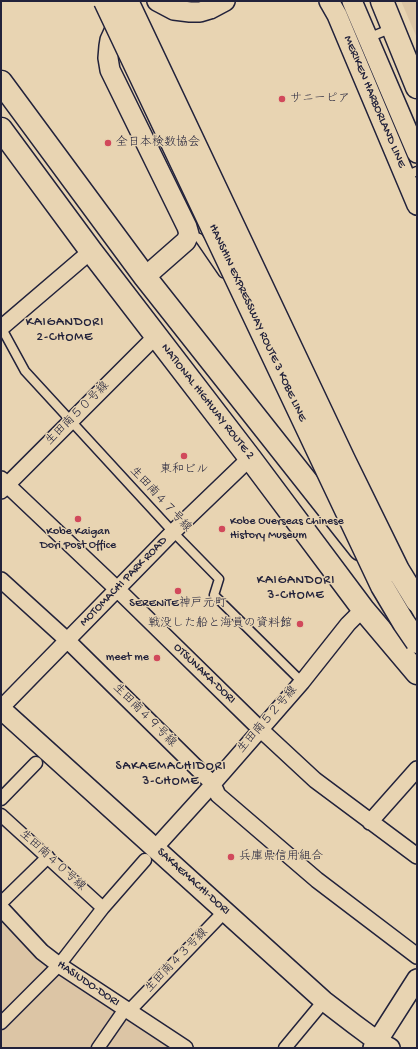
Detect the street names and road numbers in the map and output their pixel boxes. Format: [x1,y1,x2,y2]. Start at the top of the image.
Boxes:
street label: MERIKEN HARBORLAND LINE [340,34,408,170]
street label: HANSHIN EXPRESSWAY ROUTE 3 KOBE LINE [205,222,309,424]
street label: NATIONAL HIGHWAY ROUTE 2 [157,341,257,463]
street label: 生田南５０号線 [43,379,113,449]
street label: 生田南４７号線 [126,464,194,536]
street label: MOTOMACHI PARK ROAD [77,534,171,630]
street label: OTSUNAKA-DORI [170,641,238,707]
street label: 生田南４９号線 [109,681,179,751]
street label: 生田南５２号線 [235,684,301,756]
street label: 生田南４０号線 [16,828,88,894]
street label: SAKAEMACHI-DORI [153,845,233,919]
street label: 生田南４３号線 [143,926,211,996]
street label: HASIUDO-DORI [54,958,122,1010]

